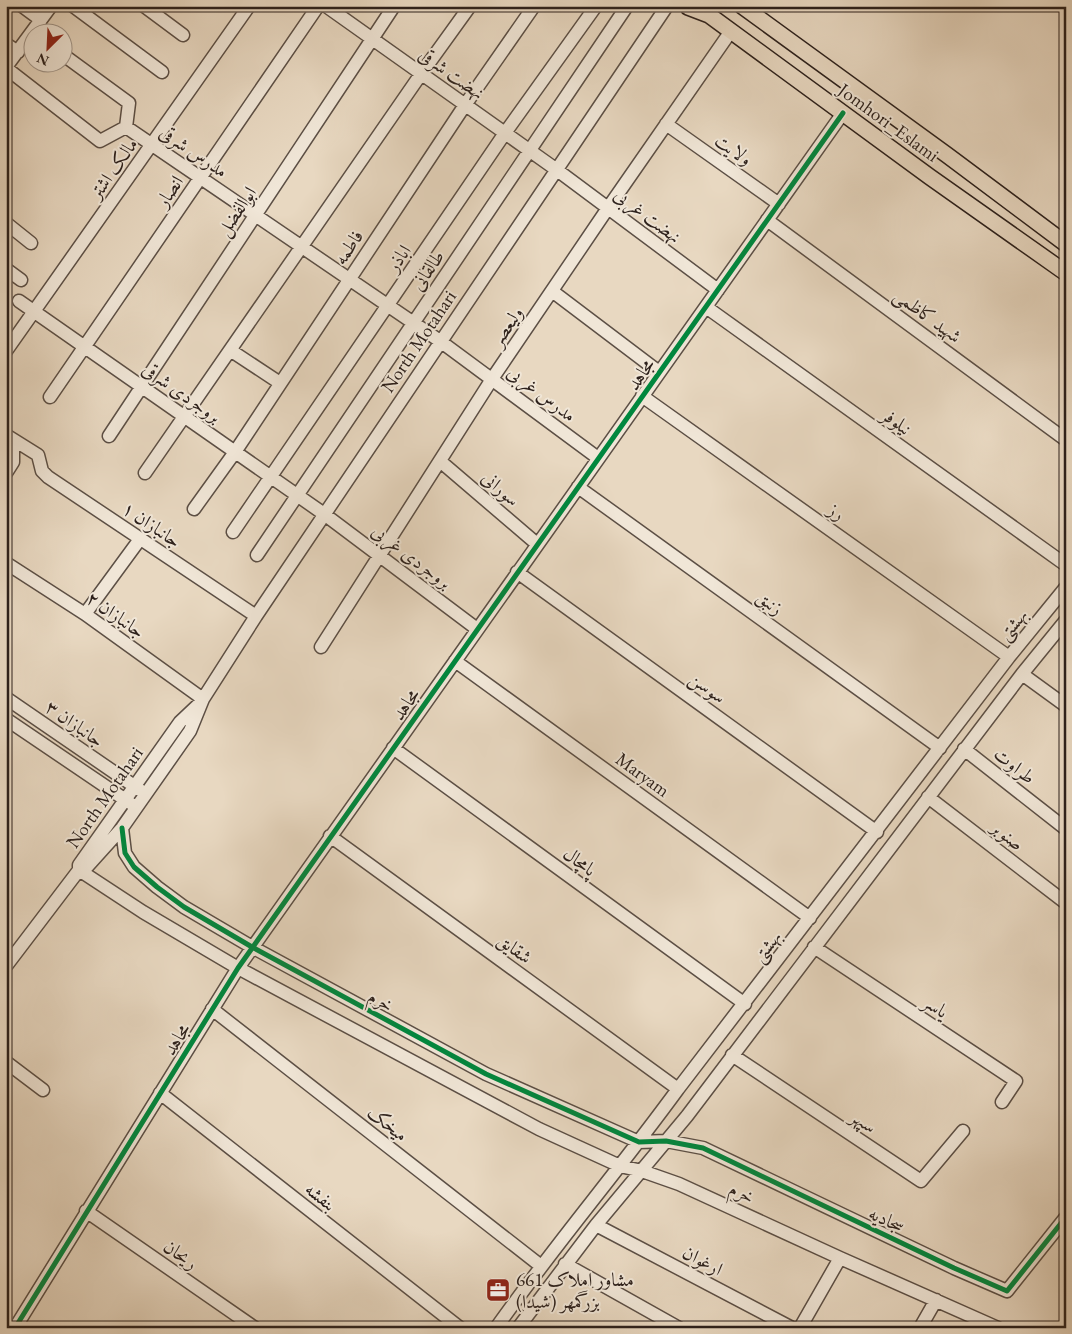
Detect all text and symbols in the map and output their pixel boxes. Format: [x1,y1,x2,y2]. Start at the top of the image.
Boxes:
north arrow [22,22,72,72]
street label: نهضت شرقی [414,42,490,105]
text: N [33,49,52,70]
street label: Jomhori_Eslami [832,76,944,168]
street label: مدرس شرقی [155,119,233,183]
street label: ولایت [710,128,757,171]
street label: مالک اشتر [82,133,144,205]
street label: انصار [149,170,189,214]
street label: ابوالفضل [211,182,263,242]
street label: نهضت غربی [608,182,686,250]
street label: فاطمه [328,225,369,269]
street label: اباذر [379,240,417,279]
street label: طالقانی [405,245,450,295]
street label: شهید کاظمی [888,282,967,349]
street label: North Motahari [375,285,462,397]
street label: ولیعصر [483,302,529,353]
street label: مجاهد [621,353,661,395]
street label: بروجردی شرقی [137,356,227,429]
street label: مدرس غربی [501,359,581,429]
street label: نیلوفر [875,401,917,441]
street label: سورانی [476,465,525,512]
street label: جانبازان ۱ [117,496,186,553]
street label: رز [822,496,850,526]
street label: بروجردی غربی [365,518,457,597]
street label: زنبق [751,584,788,621]
street label: جانبازان ۲ [81,585,150,644]
street label: بهشتی [992,603,1034,646]
street label: سوسن [684,666,731,710]
street label: مجاهد [386,683,426,725]
street label: جانبازان ۳ [40,694,109,753]
street label: North Motahari [60,741,149,853]
street label: طراوت [989,741,1041,790]
street label: Maryam [611,746,675,803]
street label: صنوبر [985,814,1029,856]
street label: پامچال [558,841,602,884]
street label: بهشتی [746,925,788,968]
street label: شقایق [492,927,537,970]
street label: خرم [362,983,398,1021]
street label: یاسر [917,988,954,1024]
street label: مجاهد [157,1018,196,1060]
street label: میخک [362,1100,413,1147]
street label: سپهر [844,1103,881,1140]
street label: بنفشه [300,1176,341,1216]
street label: خرم [723,1176,759,1213]
street label: سجادیه [865,1200,909,1239]
street label: ریحان [159,1234,203,1275]
street label: ارغوان [678,1239,727,1281]
place label: مشاور املاک 661 بزرگمهر (شیدا) [516,1267,634,1314]
office icon: مشاور املاک 661 بزرگمهر (شیدا) [485,1277,511,1303]

